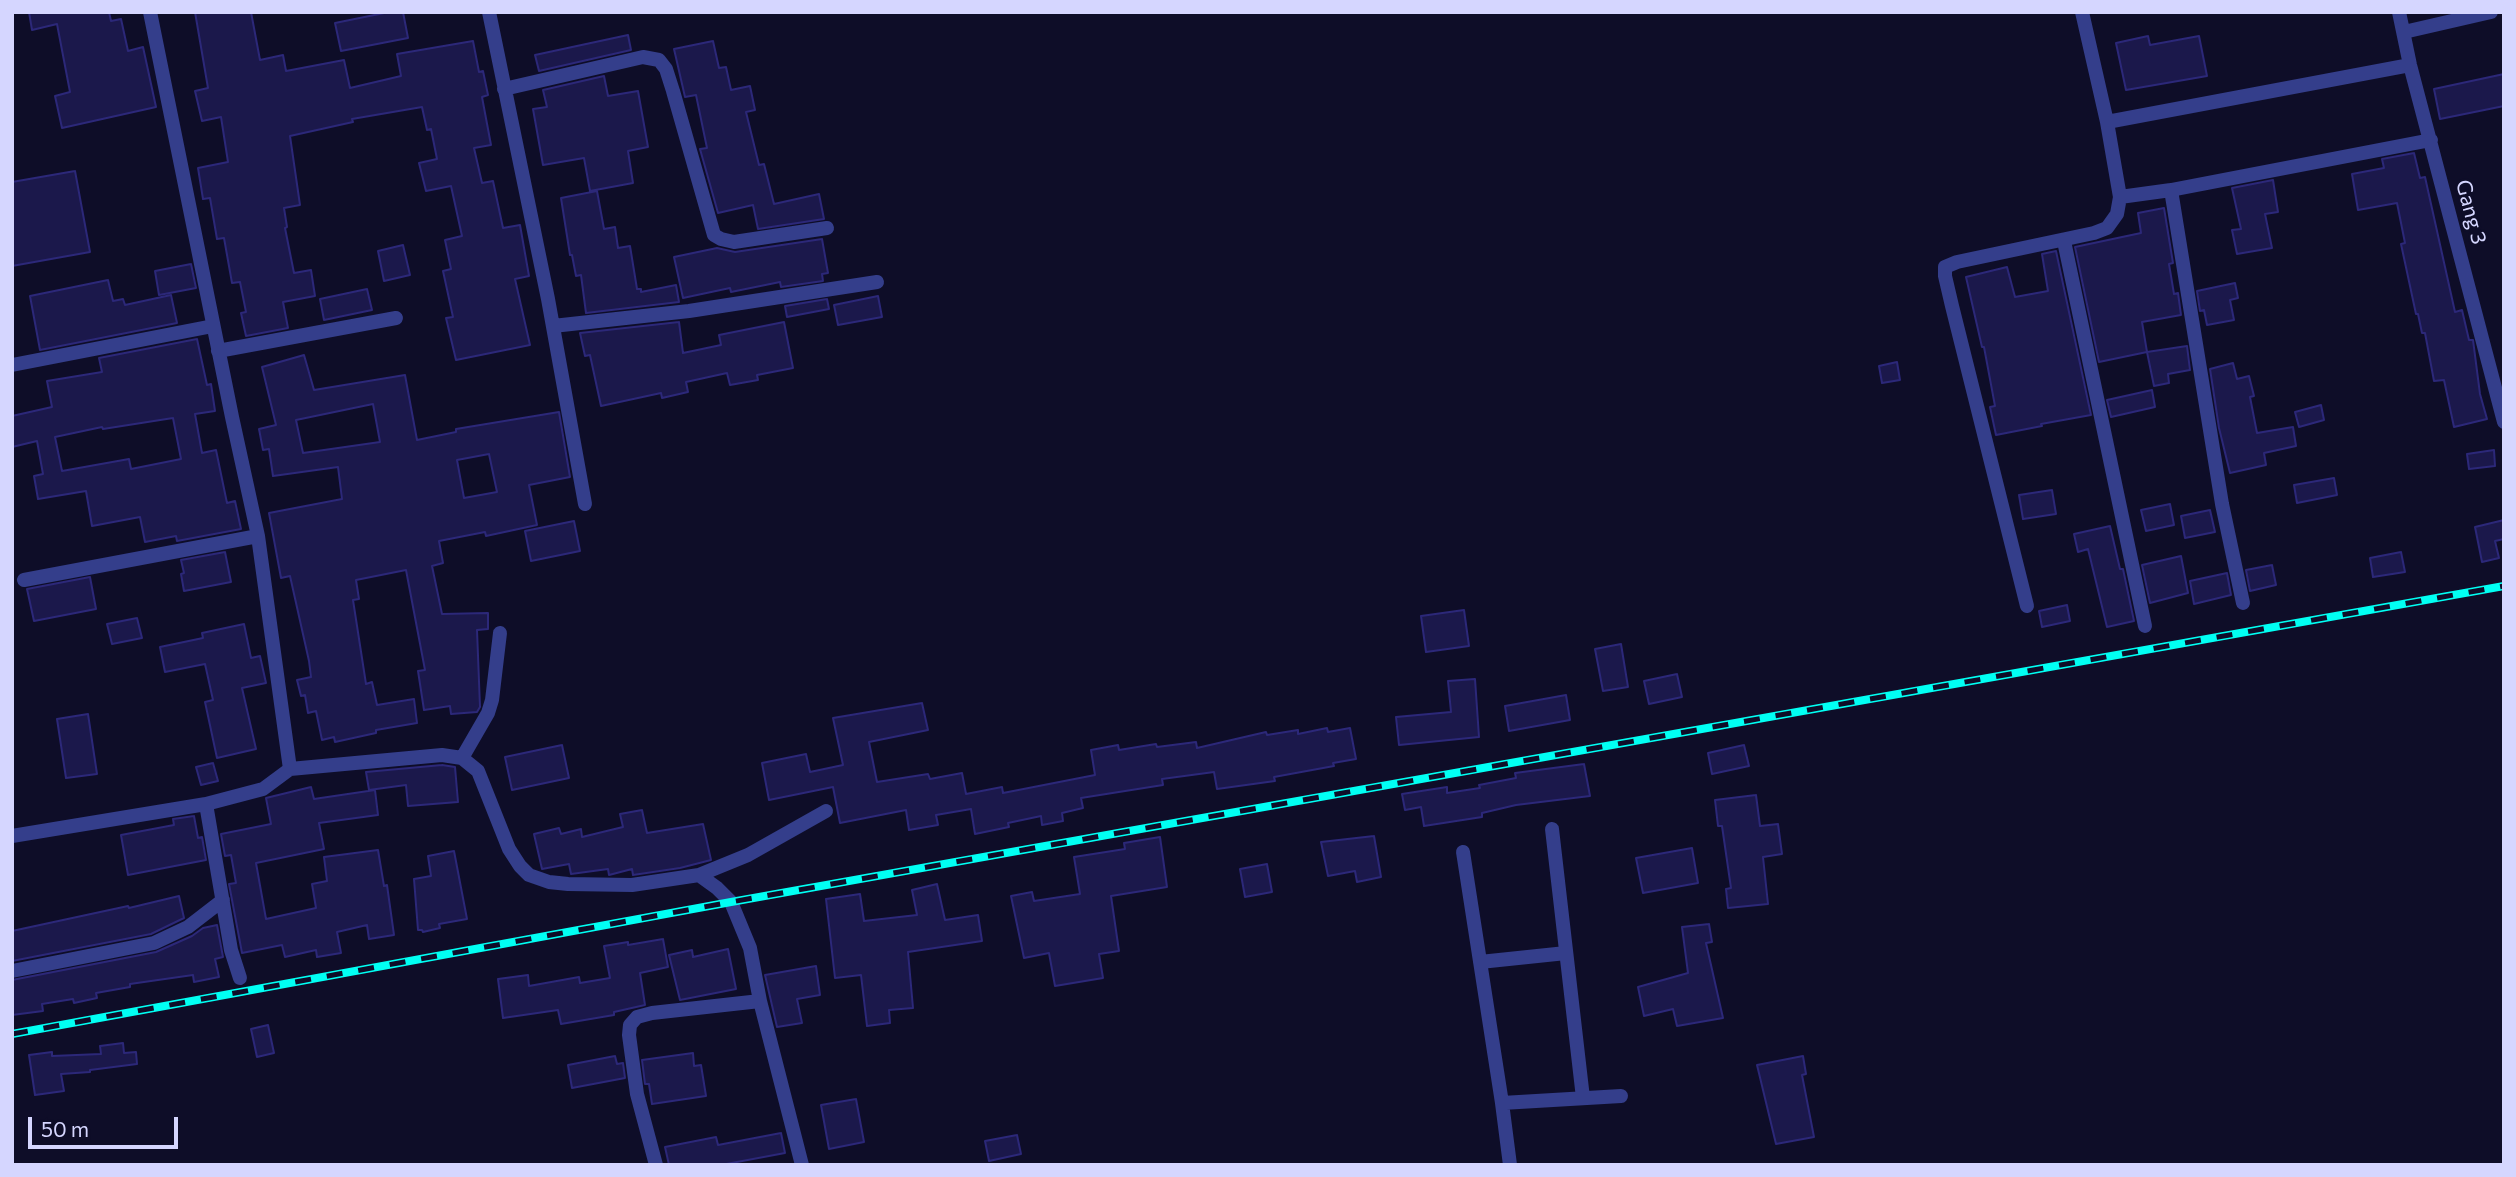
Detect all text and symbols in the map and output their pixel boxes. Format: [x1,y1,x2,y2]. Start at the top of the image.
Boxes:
street label: Gang 3 [2450,177,2492,247]
scale bar [32,1104,182,1148]
text: 50 m [41,1116,89,1141]

